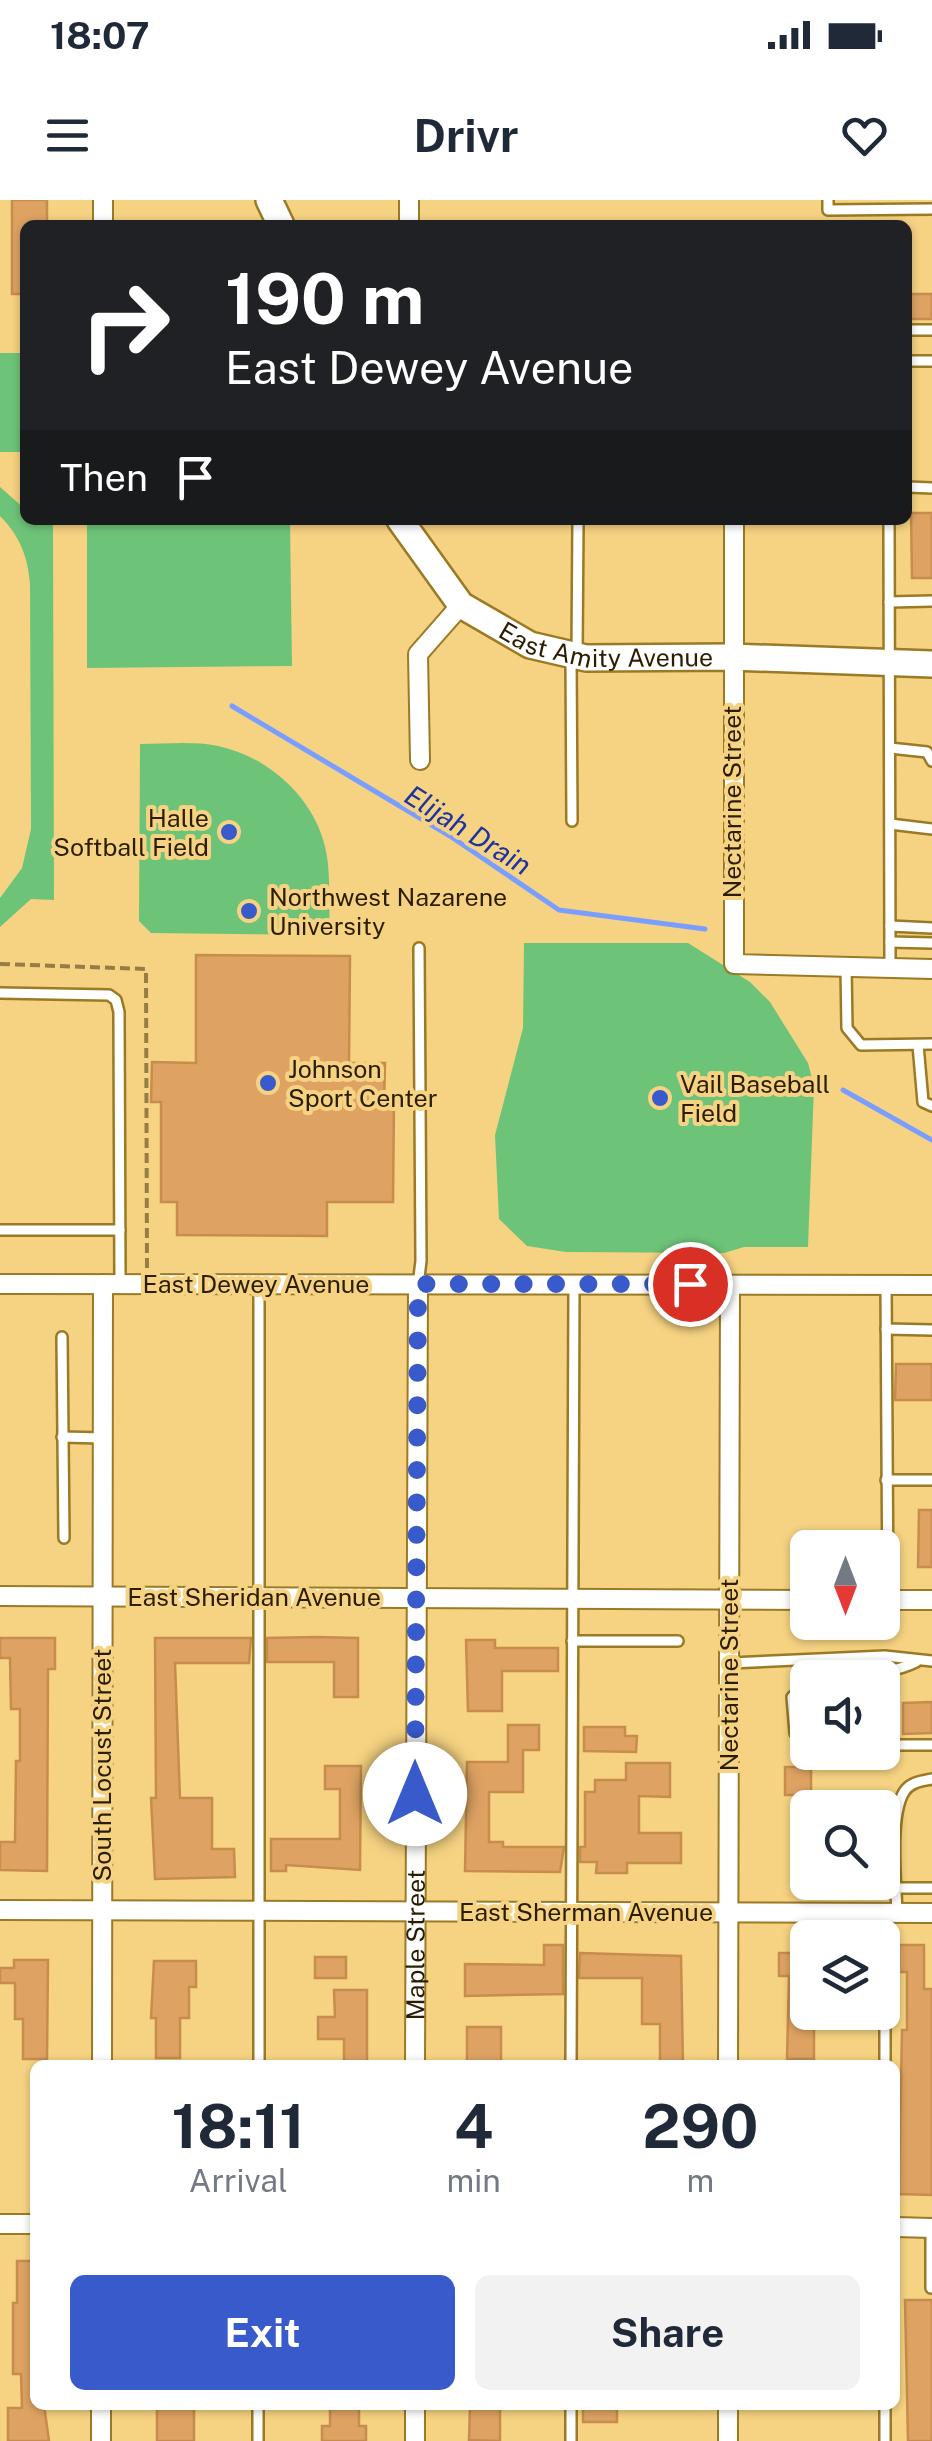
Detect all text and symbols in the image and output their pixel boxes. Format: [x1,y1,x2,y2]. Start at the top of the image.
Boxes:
text: 18:07 [50,13,150,58]
icon: menu [40,108,95,163]
icon: heart [837,108,892,163]
text: Drivr [414,109,518,162]
text: 190 m [225,257,424,340]
icon: right [60,260,190,390]
text: East Dewey Avenue [225,341,634,394]
icon: arrive [168,450,223,505]
text: Then [60,455,148,500]
street label: East Amity Avenue [494,615,713,674]
street label: Nectarine Street [717,706,747,898]
water label: Elijah Drain [399,778,537,881]
place label: Halle Softball Field [53,803,209,862]
marker: Halle Softball Field [218,821,240,843]
place label: Northwest Nazarene University [269,882,507,941]
marker: Northwest Nazarene University [238,900,260,922]
place label: Johnson Sport Center [288,1054,438,1113]
place label: Vail Baseball Field [680,1069,830,1128]
marker: Johnson Sport Center [257,1072,279,1094]
marker: Vail Baseball Field [649,1087,671,1109]
pin [648,1242,733,1327]
icon: arrive [663,1257,718,1312]
street label: East Dewey Avenue [142,1269,370,1299]
north arrow [790,1530,900,1640]
map controls [790,1530,900,2030]
street label: Nectarine Street [714,1579,744,1771]
street label: East Sheridan Avenue [127,1582,381,1612]
street label: South Locust Street [87,1649,117,1881]
button: sound [790,1660,900,1770]
position arrow [363,1742,467,1846]
button: search [790,1790,900,1900]
street label: Maple Street [400,1869,431,2021]
street label: East Sherman Avenue [459,1897,713,1927]
button: layers [790,1920,900,2030]
text: 18:11 [172,2091,305,2162]
text: 4 [454,2091,493,2162]
text: 290 [642,2091,758,2162]
text: Arrival [189,2162,288,2199]
text: min [447,2162,501,2199]
text: m [687,2162,714,2199]
button: Exit [70,2275,455,2390]
button: Share [475,2275,860,2390]

